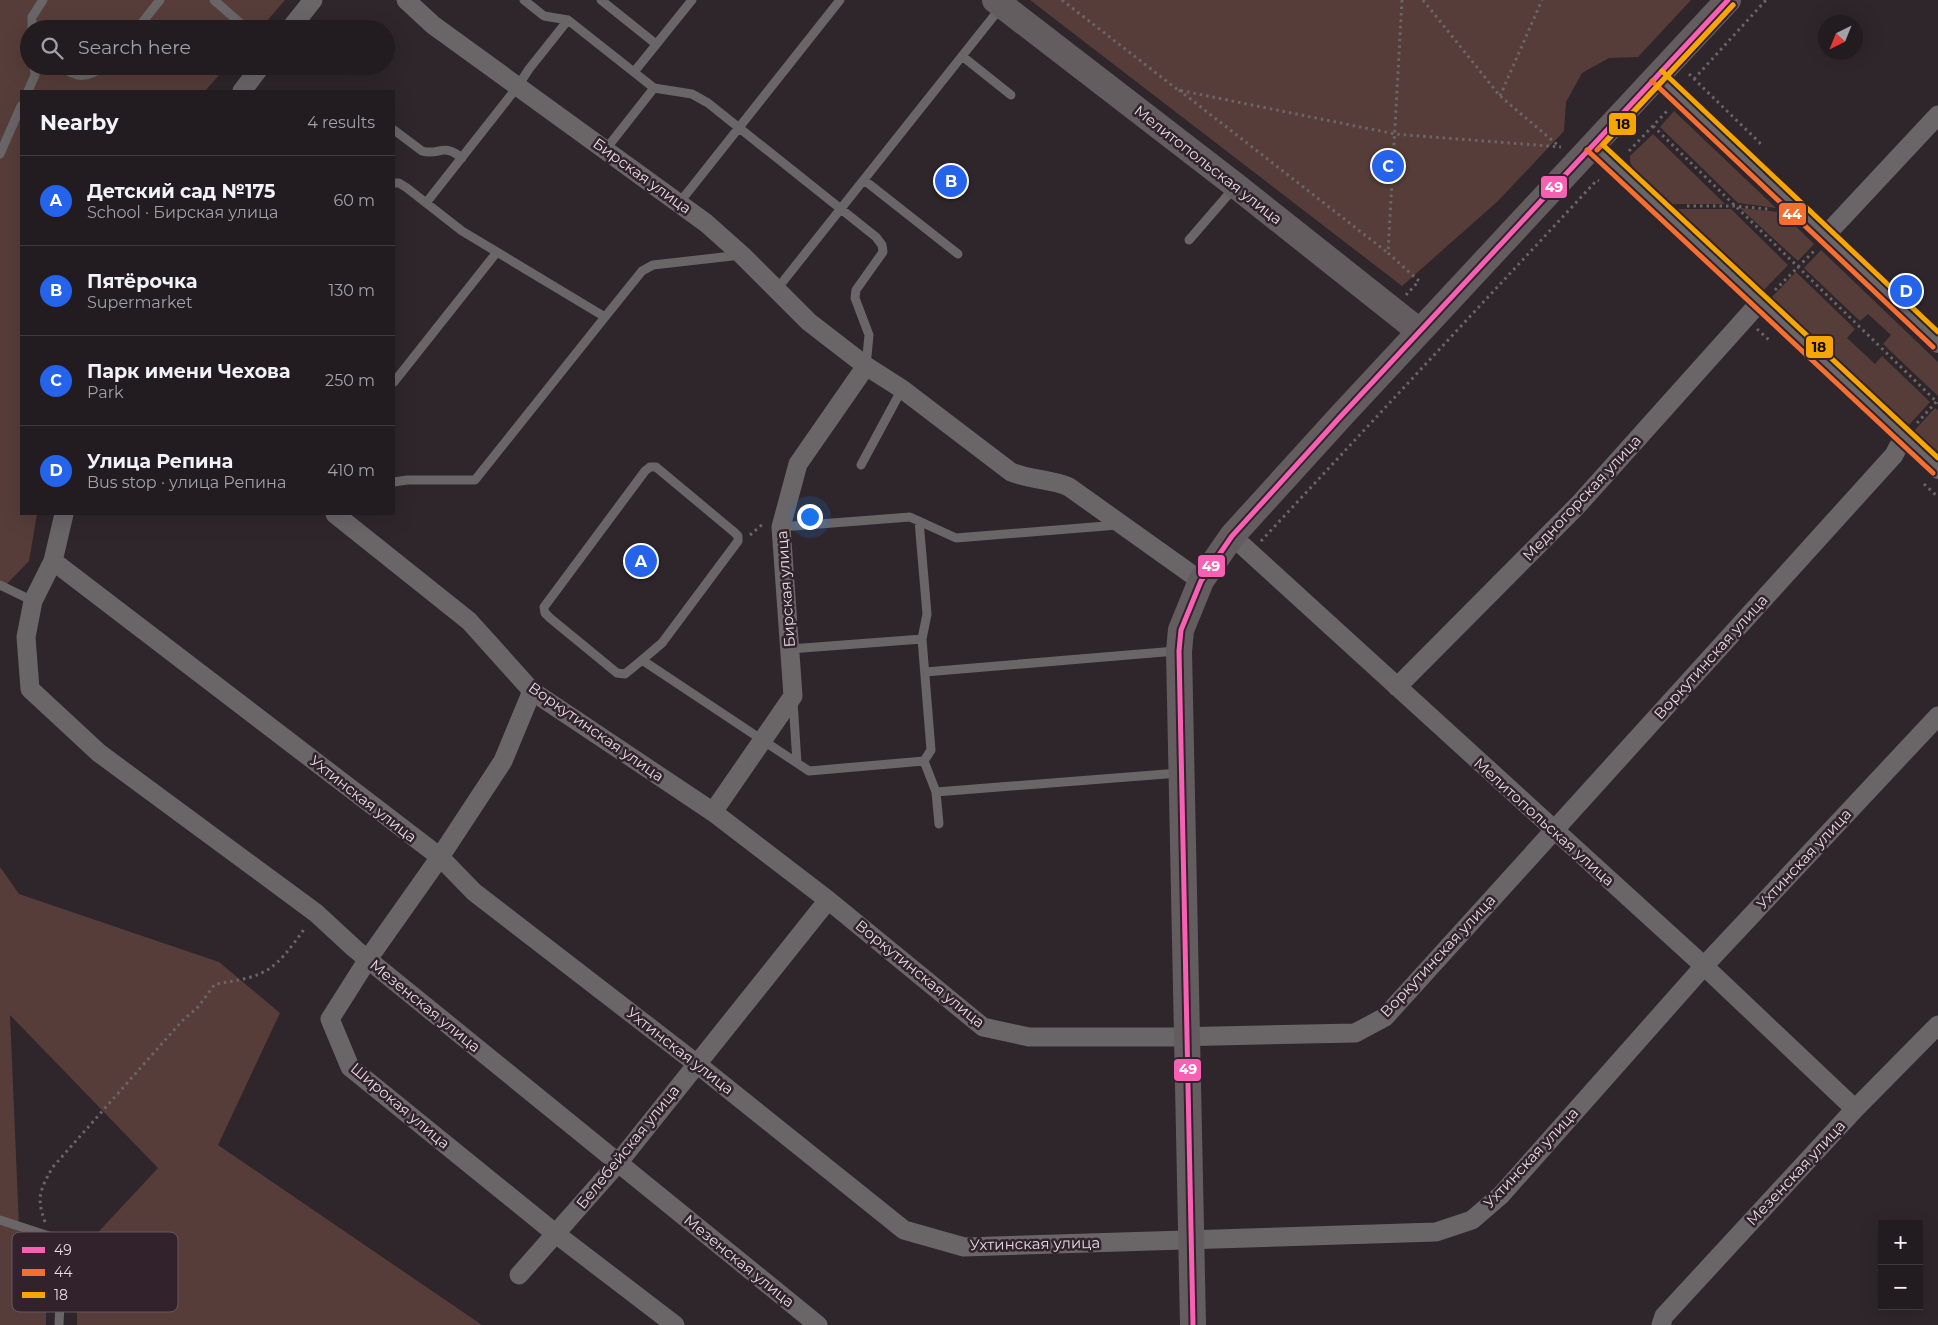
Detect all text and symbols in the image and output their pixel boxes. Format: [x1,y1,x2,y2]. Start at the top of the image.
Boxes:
north arrow [1818,15,1863,60]
search box [20,20,395,75]
icon: search [38,34,66,62]
text: Search here [78,36,191,59]
street label: Мелитопольская улица [1130,101,1286,228]
text: Nearby [40,110,119,135]
line badge: 18 [1608,112,1637,136]
text: 4 results [307,113,375,132]
text: 18 [1616,115,1630,133]
street label: Бирская улица [589,133,695,218]
pin: C [1372,147,1404,185]
pin: B [935,162,967,200]
line badge: 49 [1540,175,1568,199]
text: 49 [1545,178,1563,196]
text: Детский сад №175 [87,180,275,203]
text: A [50,191,62,210]
text: 60 m [333,191,375,210]
line badge: 44 [1778,202,1807,226]
text: School · Бирская улица [87,203,278,222]
text: 44 [1782,205,1802,223]
text: Пятёрочка [87,270,197,293]
pin: D [1890,272,1922,310]
text: B [50,281,62,300]
text: 130 m [328,281,375,300]
text: Supermarket [87,293,193,312]
line badge: 18 [1805,335,1834,359]
text: 18 [1812,338,1826,356]
text: Парк имени Чехова [87,360,290,383]
text: C [50,371,62,390]
text: 250 m [325,371,375,390]
text: Park [87,383,124,402]
street label: Медногорская улица [1518,431,1645,565]
text: Улица Репина [87,450,233,473]
text: D [49,461,63,480]
text: 410 m [327,461,375,480]
text: Bus stop · улица Репина [87,473,286,492]
your location [797,504,823,530]
street label: Бирская улица [772,530,799,648]
pin: A [625,542,657,580]
line badge: 49 [1197,554,1226,578]
text: 49 [1202,557,1220,575]
street label: Воркутинская улица [1650,590,1772,723]
street label: Воркутинская улица [525,678,668,786]
street label: Ухтинская улица [306,751,421,846]
street label: Мелитопольская улица [1470,753,1619,890]
street label: Ухтинская улица [1752,804,1855,913]
street label: Воркутинская улица [1376,890,1499,1021]
street label: Воркутинская улица [852,916,989,1032]
street label: Мезенская улица [366,955,484,1056]
street label: Ухтинская улица [623,1003,738,1098]
line badge: 49 [1173,1058,1202,1082]
street label: Широкая улица [347,1059,454,1153]
text: 49 [1179,1060,1197,1078]
street label: Белебейская улица [572,1081,683,1212]
street label: Ухтинская улица [1479,1103,1582,1212]
street label: Мезенская улица [1742,1116,1849,1229]
street label: Мезенская улица [680,1210,798,1311]
map controls [1878,1220,1923,1310]
button: + [1878,1220,1923,1265]
legend [12,1232,178,1312]
street label: Ухтинская улица [970,1233,1100,1254]
text: 49 [54,1241,72,1259]
text: 44 [54,1263,73,1281]
button: − [1878,1265,1923,1310]
text: 18 [54,1286,68,1304]

